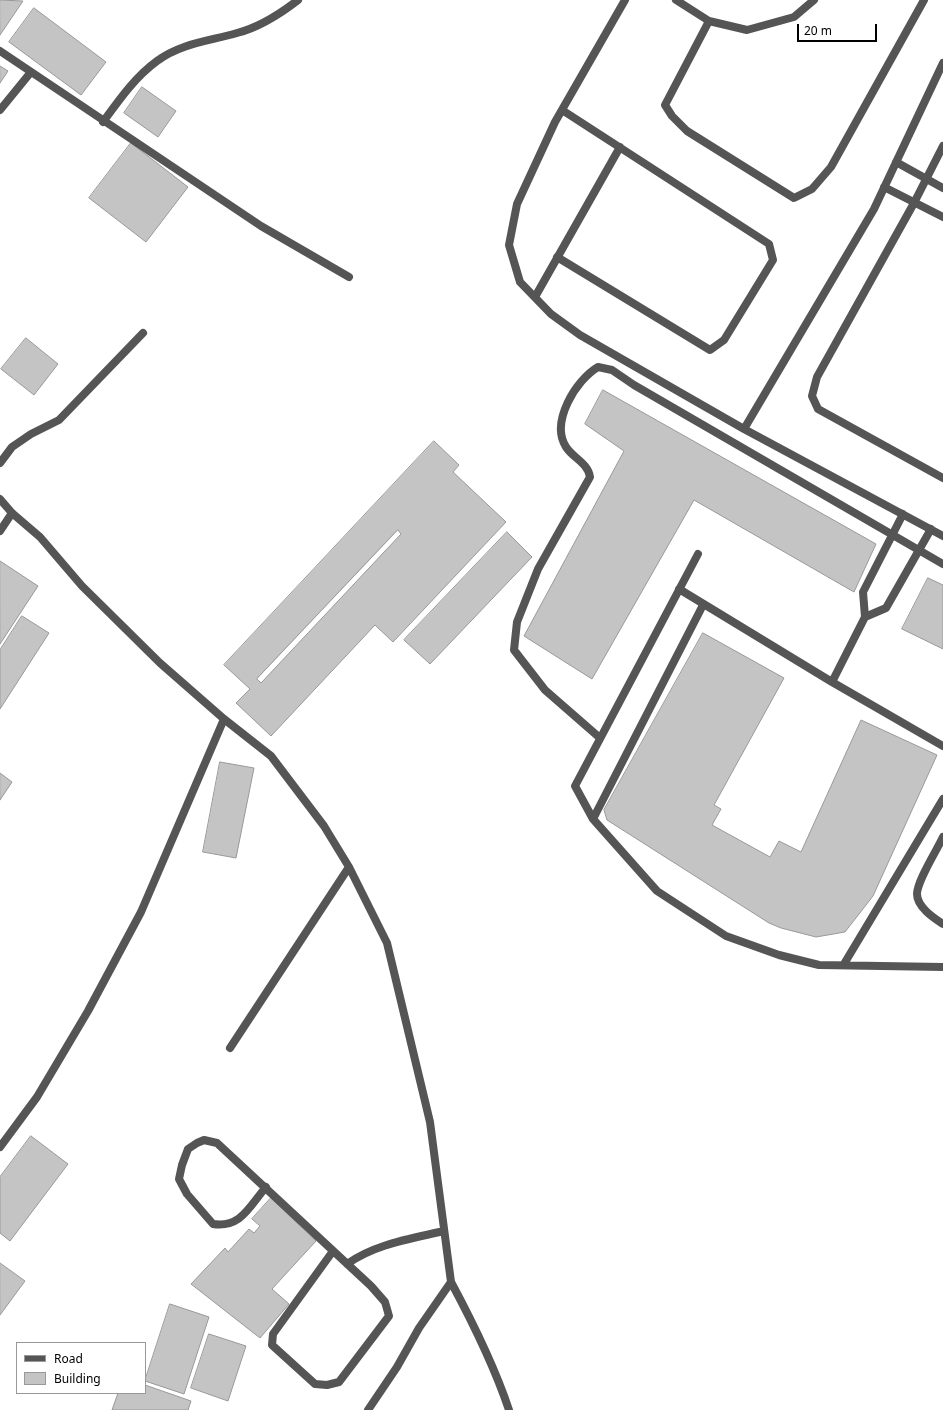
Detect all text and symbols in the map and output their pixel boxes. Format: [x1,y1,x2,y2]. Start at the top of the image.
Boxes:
scale bar [799,16,879,42]
text: 20 m [804,22,832,39]
legend [16,1342,146,1394]
text: Road [54,1350,83,1367]
text: Building [54,1370,101,1387]

